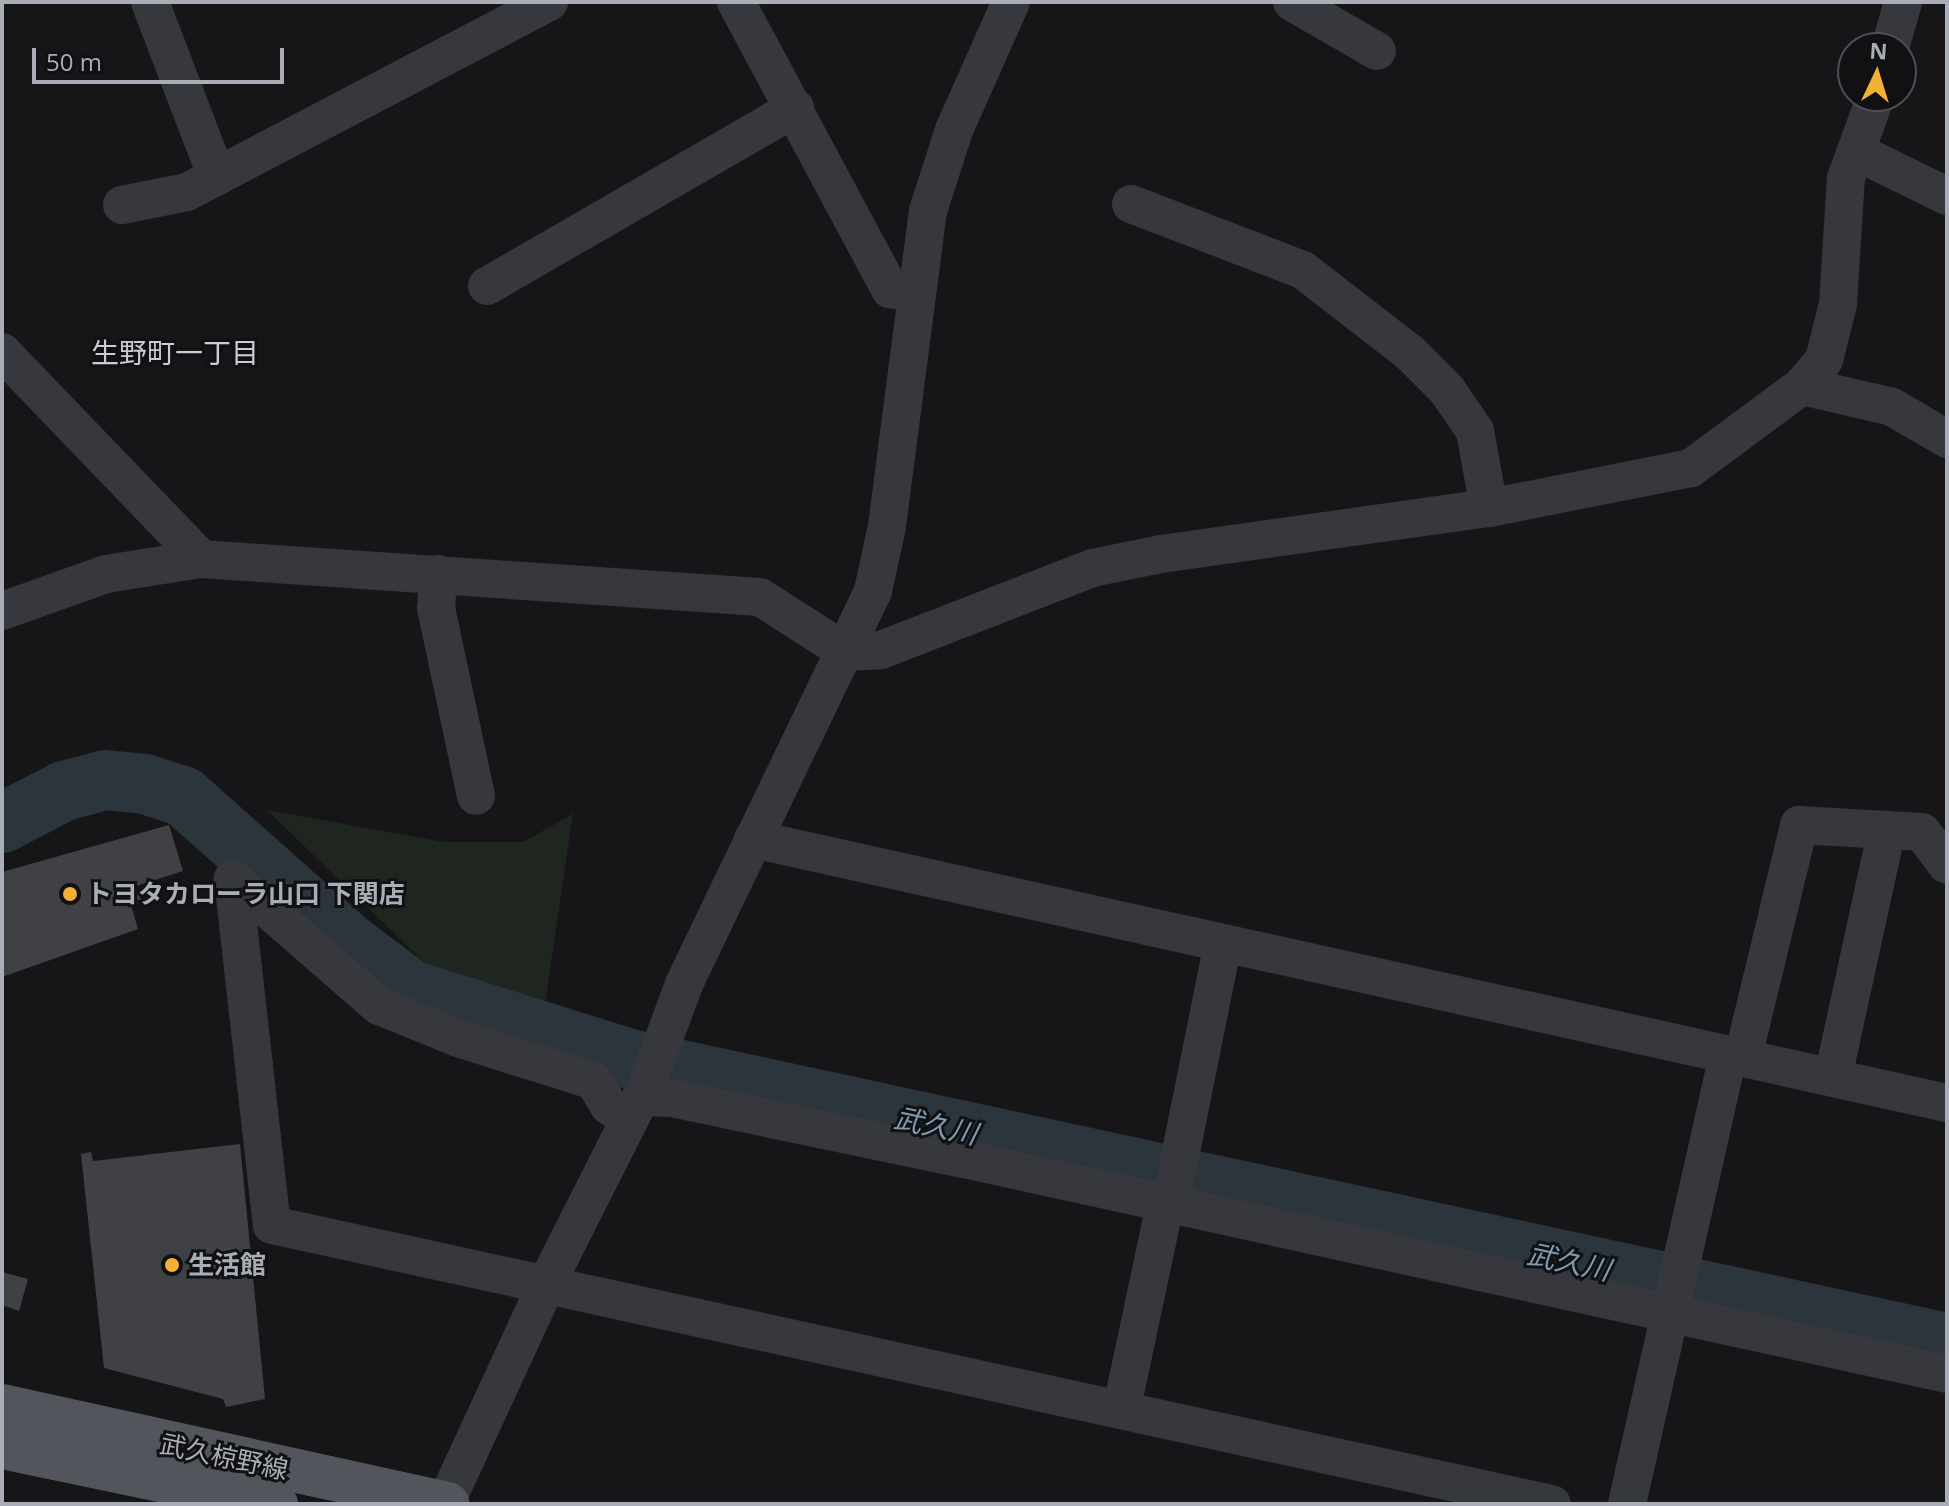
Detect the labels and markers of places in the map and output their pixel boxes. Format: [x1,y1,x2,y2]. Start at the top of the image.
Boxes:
place label: トヨタカローラ山口 下関店 [86,878,405,910]
marker: トヨタカローラ山口 下関店 [61,885,79,903]
place label: 生活館 [188,1249,266,1281]
marker: 生活館 [163,1256,181,1274]

